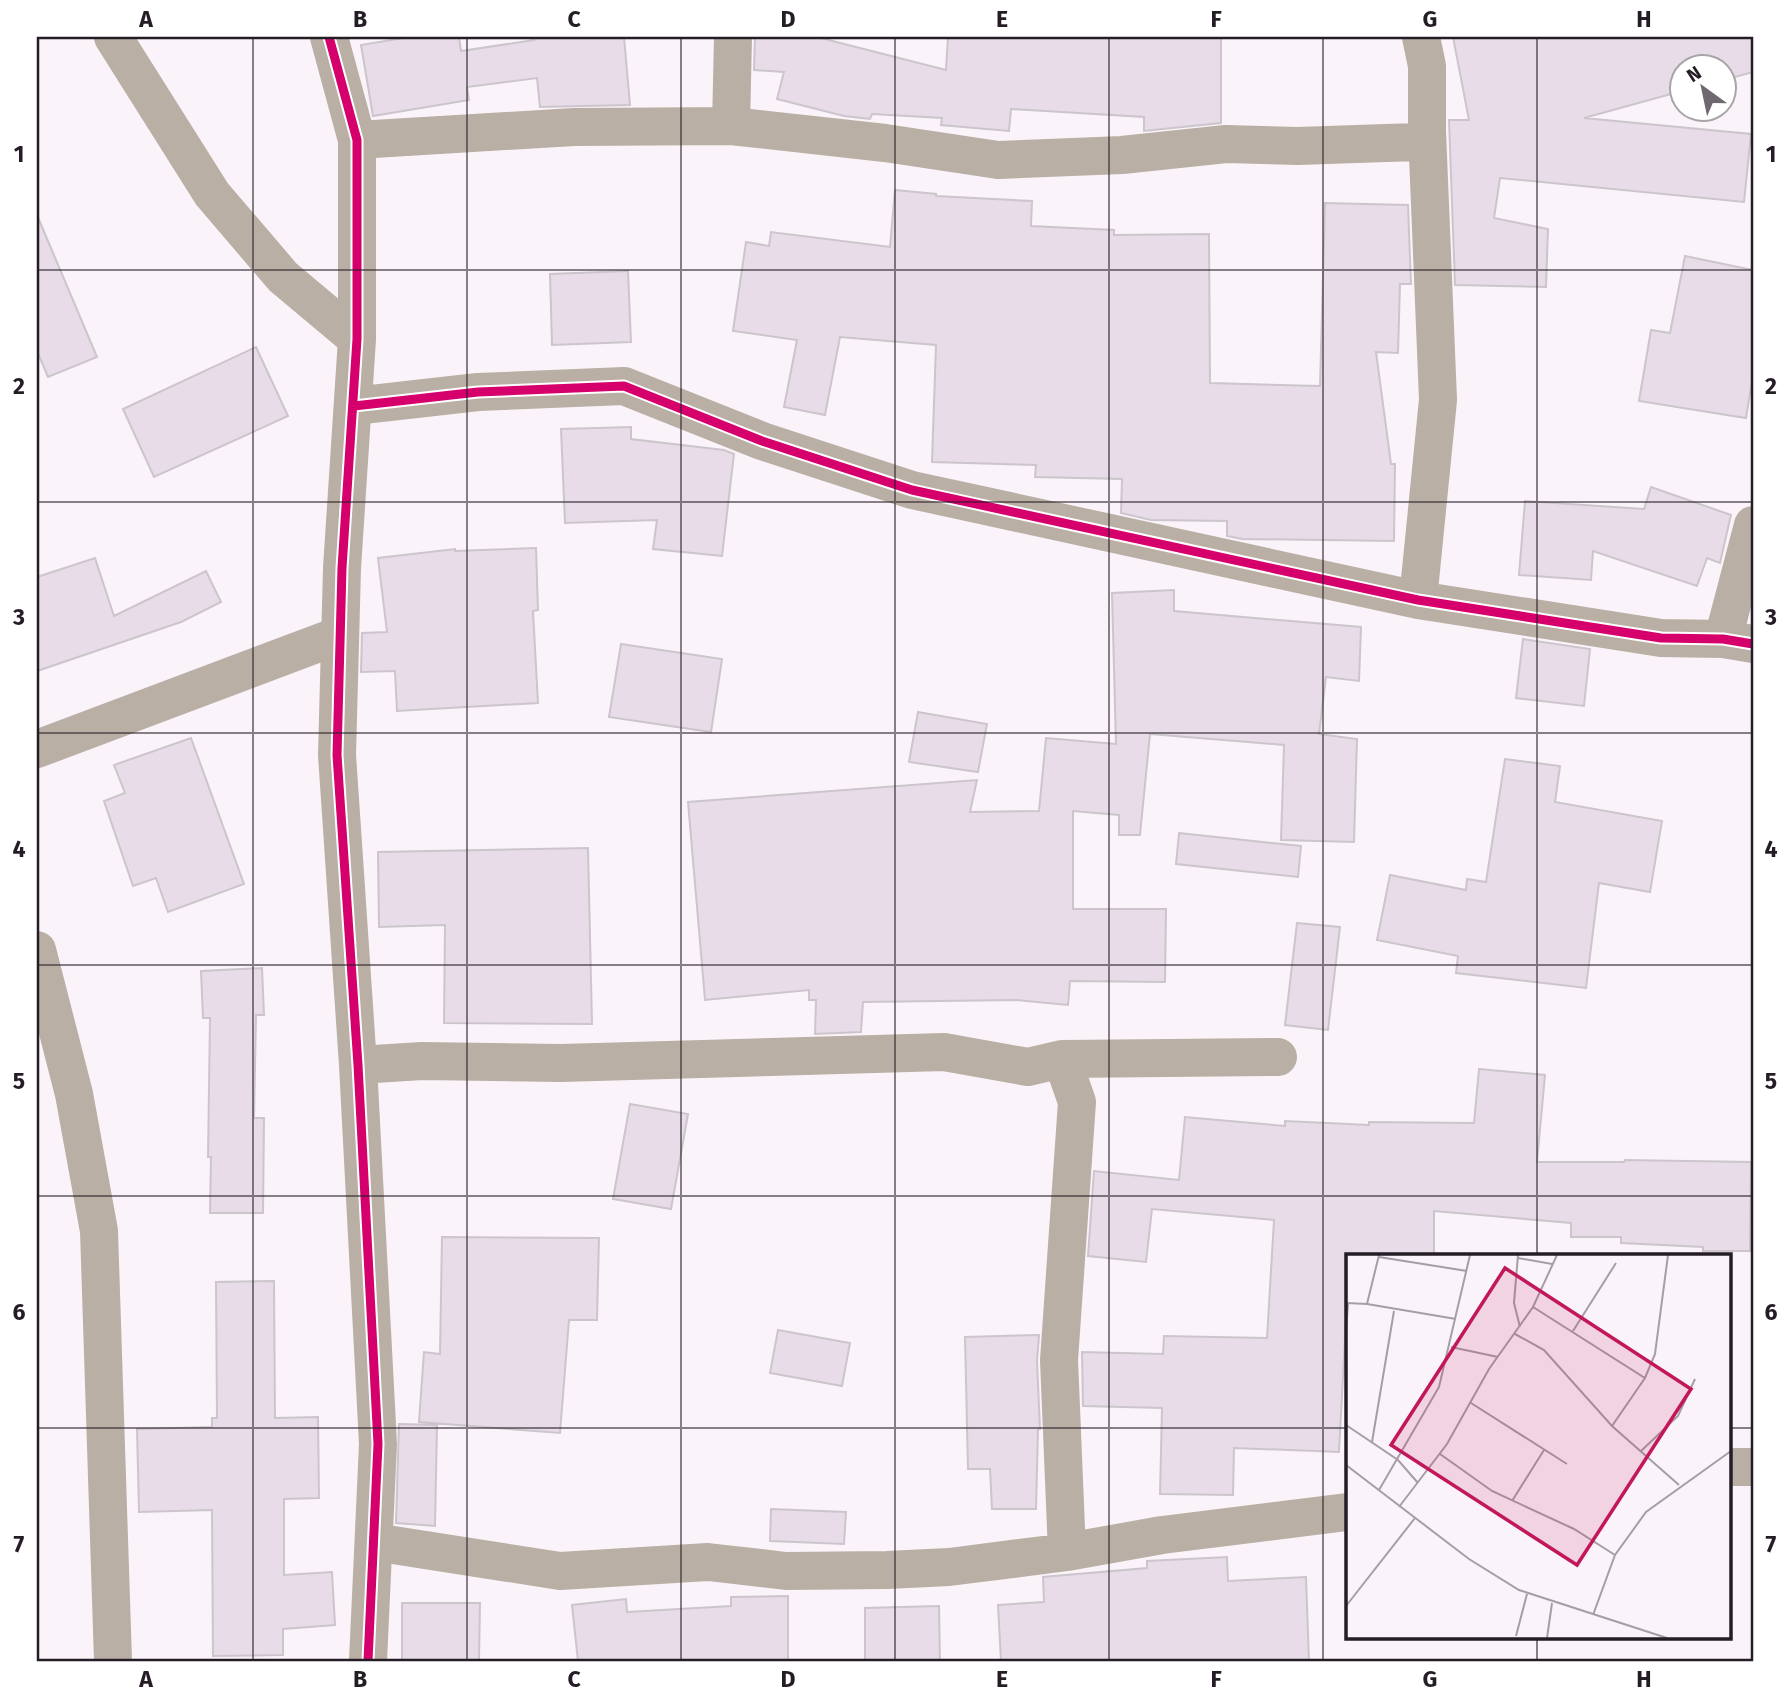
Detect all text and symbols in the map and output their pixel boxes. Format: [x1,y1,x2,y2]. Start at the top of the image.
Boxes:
text: A [138,5,153,33]
text: B [353,5,367,33]
text: C [567,5,581,33]
text: D [781,5,796,33]
text: E [996,5,1008,33]
text: F [1210,5,1222,33]
text: G [1423,5,1437,33]
text: H [1636,5,1652,33]
north arrow [1668,52,1738,122]
text: N [1682,61,1706,87]
text: 1 [14,140,24,168]
text: 1 [1766,140,1776,168]
text: 2 [13,372,25,400]
text: 2 [1765,372,1777,400]
text: 3 [12,603,25,631]
text: 3 [1764,603,1777,631]
text: 4 [13,835,26,863]
text: 4 [1765,835,1778,863]
text: 5 [13,1067,25,1095]
text: 5 [1765,1067,1777,1095]
inset map [1346,1254,1730,1638]
text: 6 [13,1298,26,1326]
text: 6 [1765,1298,1778,1326]
text: 7 [14,1530,25,1558]
text: 7 [1766,1530,1777,1558]
text: A [138,1665,153,1693]
text: B [353,1665,367,1693]
text: C [567,1665,581,1693]
text: D [781,1665,796,1693]
text: E [996,1665,1008,1693]
text: F [1210,1665,1222,1693]
text: G [1423,1665,1437,1693]
text: H [1636,1665,1652,1693]

